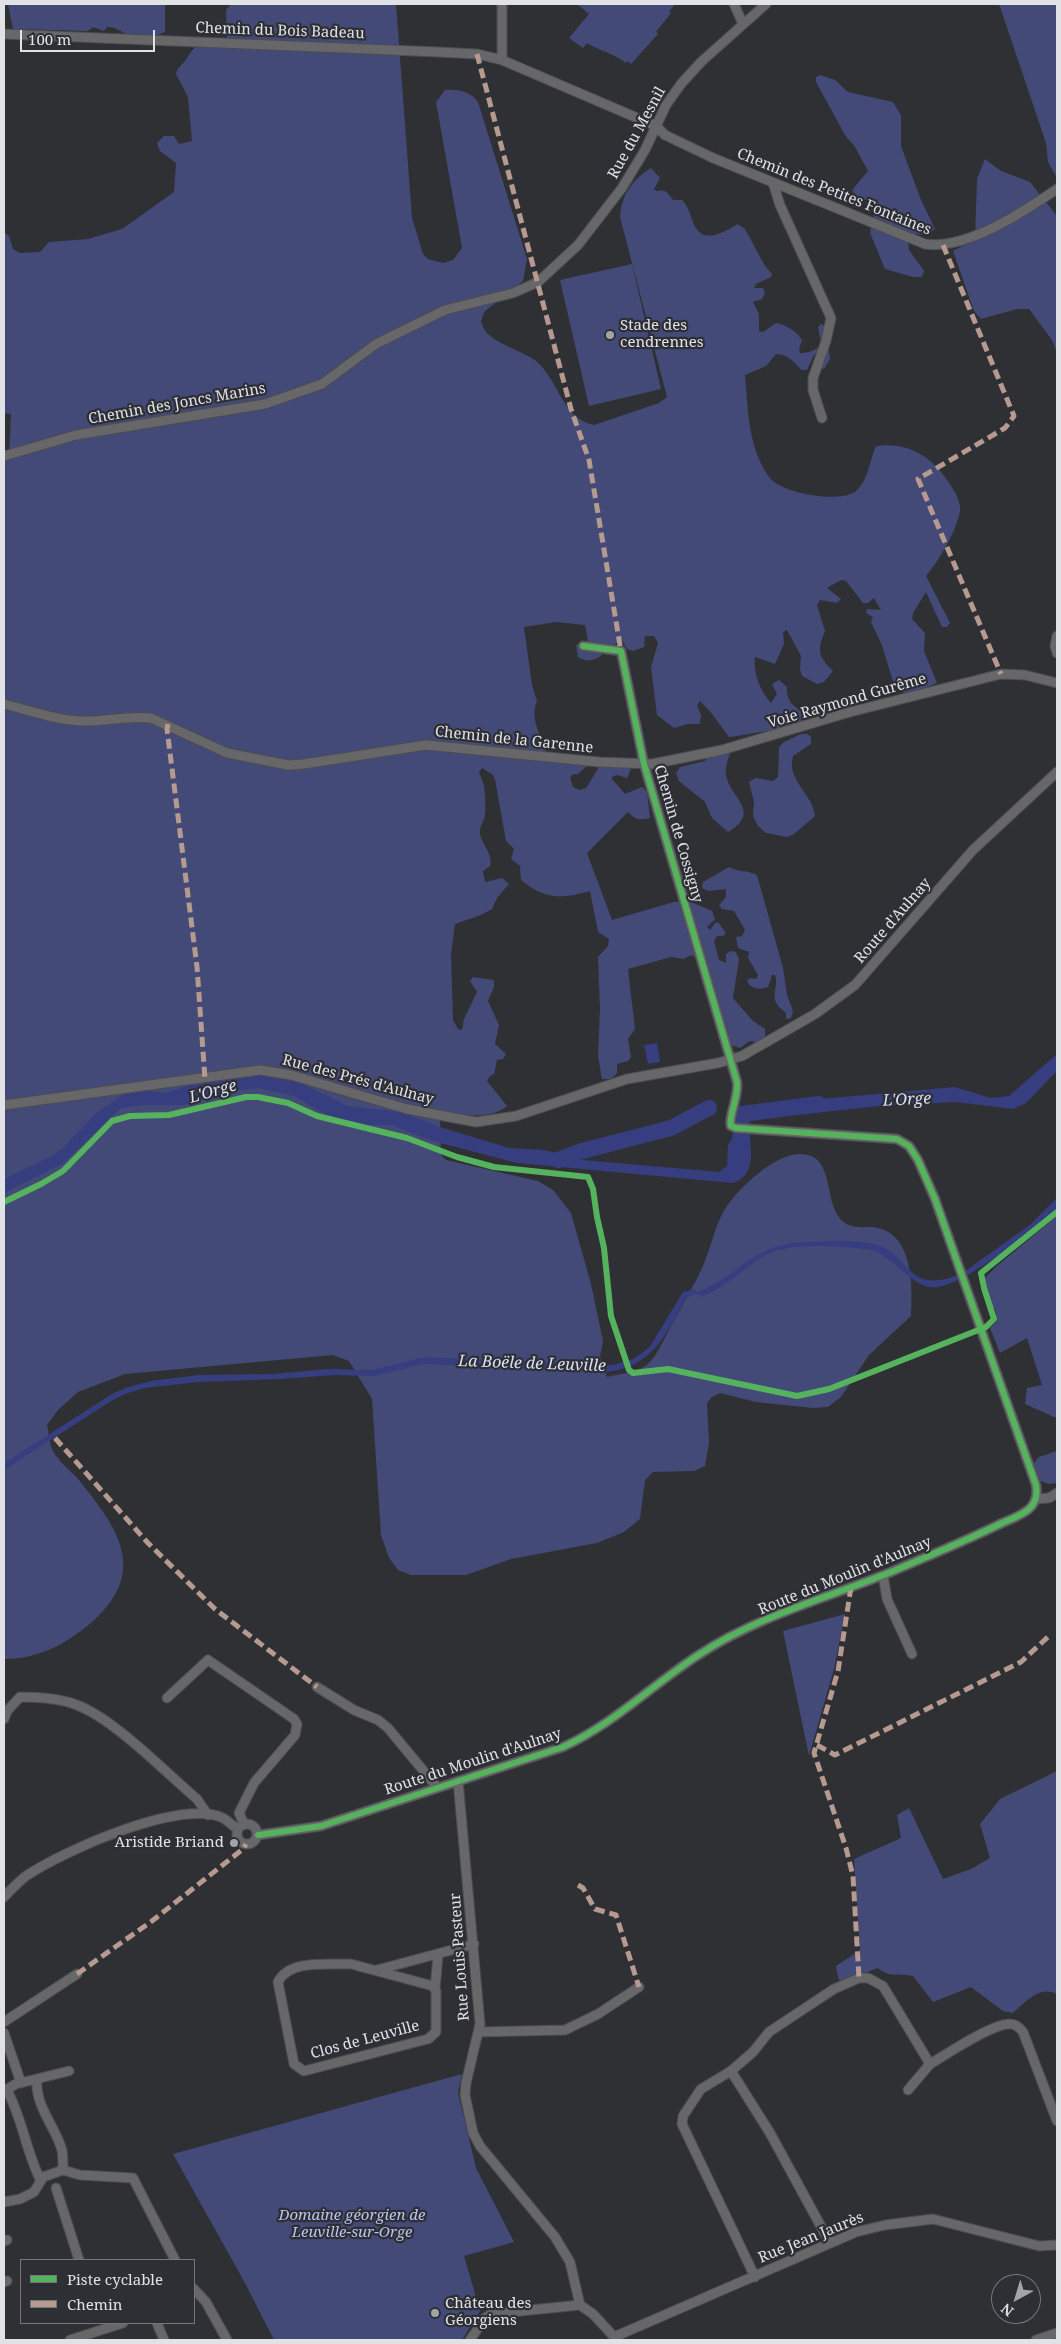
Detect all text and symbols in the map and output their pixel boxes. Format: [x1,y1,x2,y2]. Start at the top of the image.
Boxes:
street label: Chemin du Bois Badeau [195,19,365,43]
scale bar [22,20,158,52]
text: 100 m [28,29,71,49]
street label: Rue du Mesnil [604,84,670,182]
street label: Chemin des Petites Fontaines [734,145,934,239]
place label: Stade des cendrennes [620,317,704,352]
marker: Stade des cendrennes [604,329,616,341]
street label: Chemin des Joncs Marins [87,380,267,428]
street label: Voie Raymond Gurême [766,670,928,732]
street label: Chemin de la Garenne [434,723,594,757]
street label: Chemin de Cossigny [650,763,706,905]
street label: Route d'Aulnay [851,875,935,967]
street label: Rue des Prés d'Aulnay [280,1051,436,1109]
water label: L'Orge [187,1076,239,1108]
water label: L'Orge [882,1089,932,1111]
water label: La Boële de Leuville [458,1352,606,1376]
street label: Route du Moulin d'Aulnay [756,1533,934,1619]
street label: Route du Moulin d'Aulnay [382,1725,564,1799]
place label: Aristide Briand [115,1834,224,1852]
marker: Aristide Briand [228,1837,240,1849]
street label: Rue Louis Pasteur [447,1892,473,2022]
street label: Clos de Leuville [309,2017,421,2063]
park label: Domaine géorgien de Leuville-sur-Orge [279,2207,425,2242]
street label: Rue Jean Jaurès [756,2209,866,2267]
legend [20,2259,195,2324]
text: Piste cyclable [67,2269,163,2289]
north arrow [991,2274,1041,2324]
text: Chemin [67,2294,122,2314]
place label: Château des Géorgiens [445,2295,531,2330]
text: N [997,2299,1017,2321]
marker: Château des Géorgiens [429,2307,441,2319]

